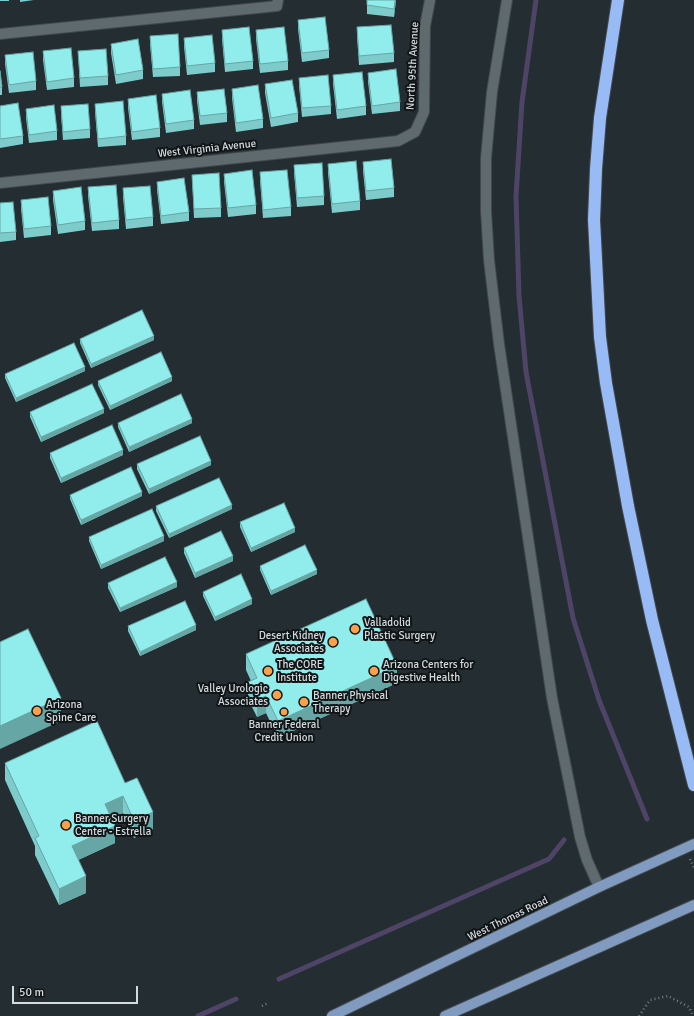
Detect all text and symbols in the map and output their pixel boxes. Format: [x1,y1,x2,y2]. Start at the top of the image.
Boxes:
street label: North 95th Avenue [404,22,422,110]
street label: West Virginia Avenue [157,137,257,161]
place label: Valladolid Plastic Surgery [364,616,435,642]
marker: Valladolid Plastic Surgery [349,623,361,635]
place label: Desert Kidney Associates [259,629,324,655]
marker: Desert Kidney Associates [327,636,339,648]
place label: The CORE Institute [277,658,323,684]
place label: Arizona Centers for Digestive Health [383,658,473,684]
marker: The CORE Institute [262,665,274,677]
marker: Arizona Centers for Digestive Health [368,665,380,677]
place label: Valley Urologic Associates [198,682,268,708]
marker: Valley Urologic Associates [271,689,283,701]
place label: Banner Physical Therapy [313,689,388,715]
marker: Banner Physical Therapy [298,696,310,708]
place label: Arizona Spine Care [46,698,96,724]
marker: Arizona Spine Care [31,705,43,717]
marker: Banner Federal Credit Union [279,707,289,717]
place label: Banner Federal Credit Union [248,718,320,744]
place label: Banner Surgery Center - Estrella [75,812,151,838]
marker: Banner Surgery Center - Estrella [60,819,72,831]
street label: West Thomas Road [466,894,550,944]
scale bar [14,978,140,1004]
text: 50 m [19,985,44,1000]

